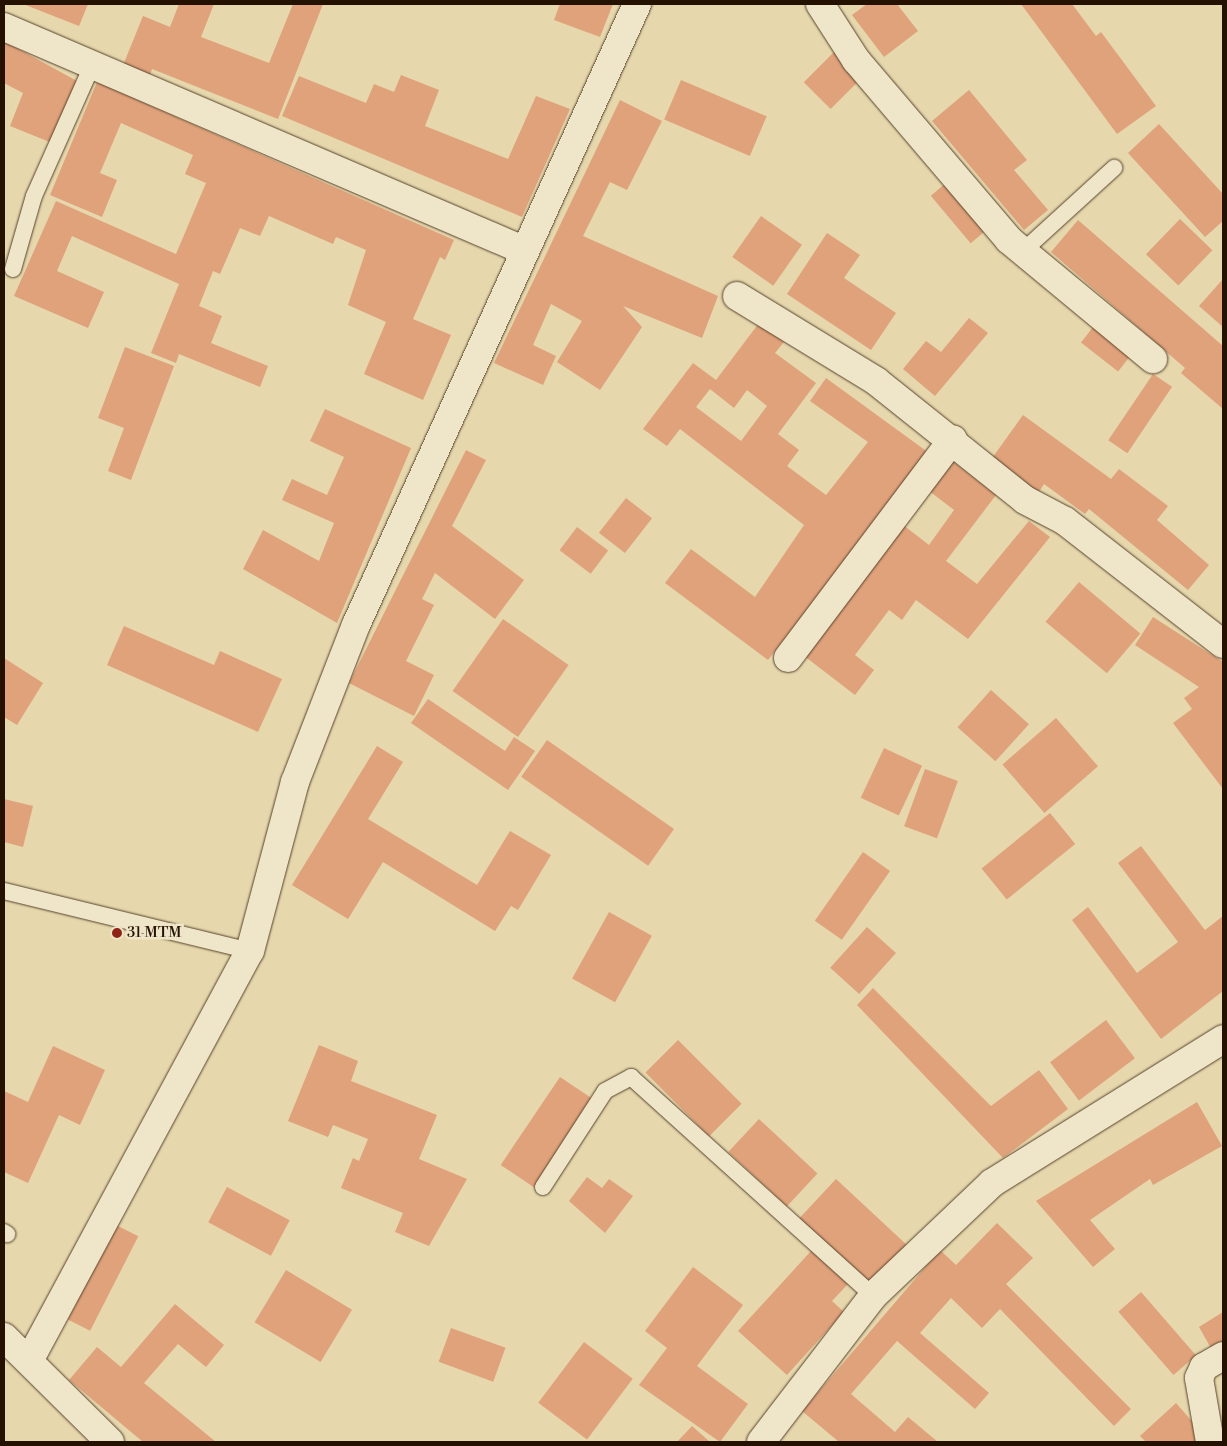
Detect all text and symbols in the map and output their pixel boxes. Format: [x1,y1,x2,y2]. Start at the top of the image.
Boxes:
place label: 31 MTM [127,924,182,942]
marker: 31 MTM [111,927,123,939]

